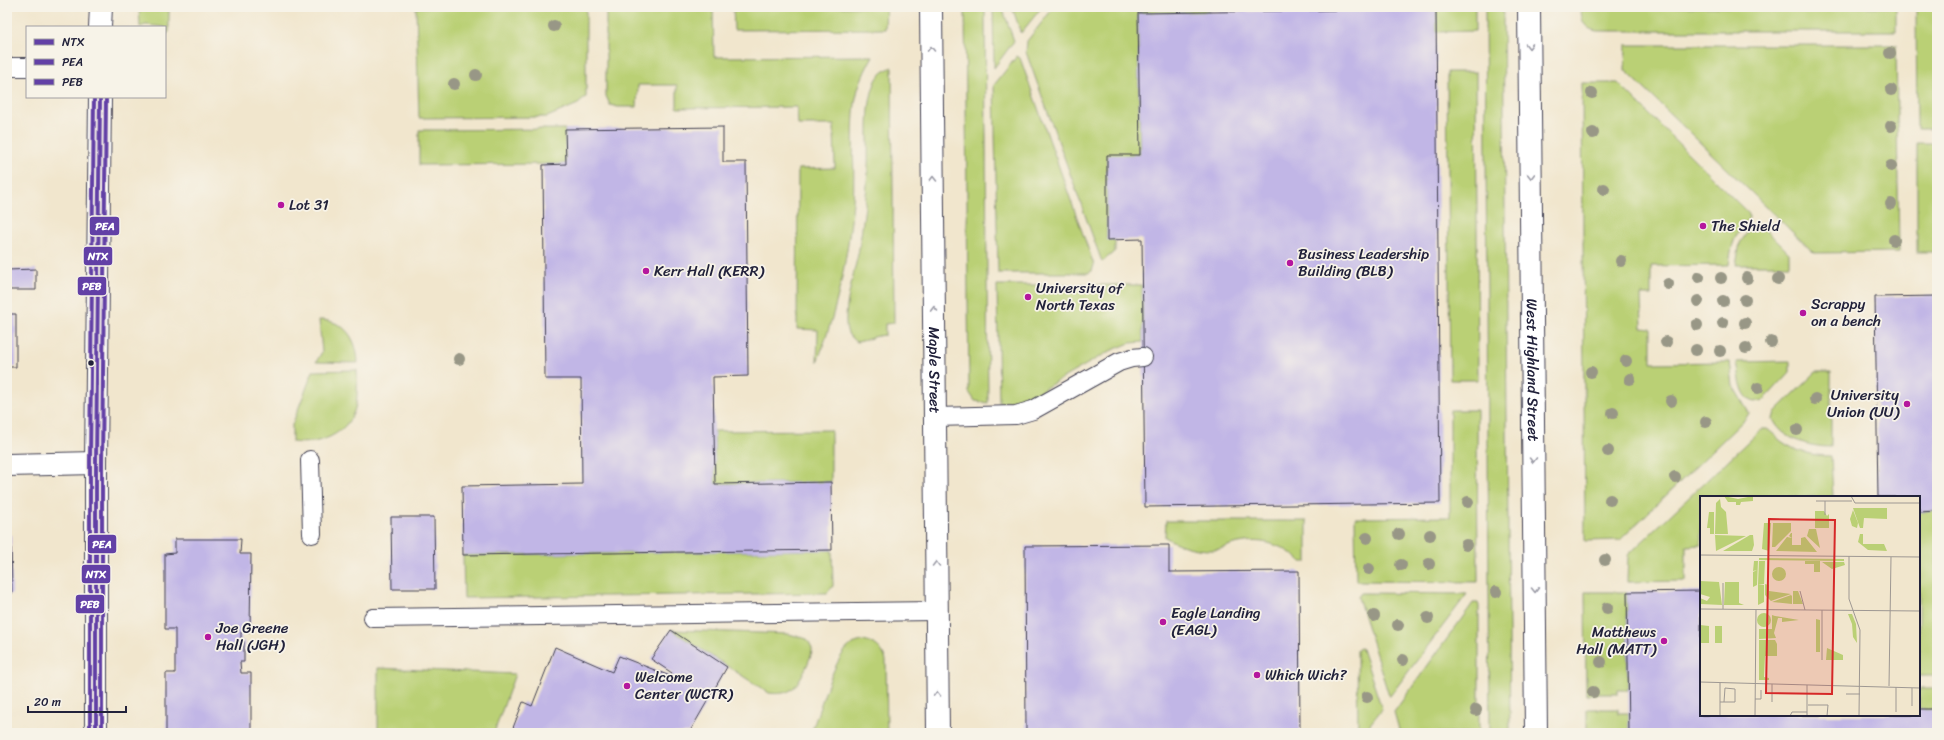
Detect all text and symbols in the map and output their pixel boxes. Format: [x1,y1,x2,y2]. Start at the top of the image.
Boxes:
legend [26,26,166,98]
text: NTX [62,31,85,53]
one-way arrow [1525,43,1533,49]
one-way arrow [927,46,935,52]
text: PEA [62,51,83,73]
text: PEB [62,71,83,93]
one-way arrow [1526,173,1535,179]
one-way arrow [928,176,937,182]
place label: Lot 31 [289,192,329,218]
marker: Lot 31 [276,200,286,210]
place label: The Shield [1711,213,1781,239]
line badge: PEA [89,216,120,236]
text: PEA [95,217,115,236]
marker: The Shield [1698,221,1708,231]
place label: Business Leadership Building (BLB) [1298,241,1429,284]
line badge: NTX [83,246,113,266]
text: NTX [87,247,109,266]
place label: Kerr Hall (KERR) [654,258,765,284]
marker: Business Leadership Building (BLB) [1285,258,1295,268]
marker: Kerr Hall (KERR) [641,266,651,276]
place label: University of North Texas [1036,275,1125,318]
line badge: PEB [77,276,107,296]
text: PEB [82,277,102,296]
place label: Scrappy on a bench [1811,291,1881,334]
marker: University of North Texas [1023,292,1033,302]
street label: West Highland Street [1519,298,1546,442]
one-way arrow [930,306,938,312]
marker: Scrappy on a bench [1798,308,1808,318]
street label: Maple Street [921,326,948,414]
unlabelled marker [86,358,96,368]
place label: University Union (UU) [1827,382,1900,425]
marker: University Union (UU) [1902,399,1912,409]
one-way arrow [1529,457,1537,463]
inset map [1700,496,1920,716]
line badge: PEA [87,534,117,554]
text: PEA [92,535,112,554]
one-way arrow [932,561,940,567]
line badge: NTX [81,564,111,584]
text: NTX [85,565,107,584]
one-way arrow [1531,587,1539,593]
line badge: PEB [75,594,105,614]
text: PEB [80,595,100,614]
place label: Eagle Landing (EAGL) [1171,600,1261,643]
place label: Joe Greene Hall (JGH) [215,615,289,658]
marker: Eagle Landing (EAGL) [1158,617,1168,627]
place label: Matthews Hall (MATT) [1576,619,1657,662]
marker: Joe Greene Hall (JGH) [203,632,213,642]
marker: Matthews Hall (MATT) [1659,636,1669,646]
place label: Which Wich? [1265,662,1348,688]
place label: Welcome Center (WCTR) [635,664,733,707]
marker: Which Wich? [1252,670,1262,680]
marker: Welcome Center (WCTR) [622,681,632,691]
scale bar [28,688,126,714]
text: 20 m [34,691,61,713]
one-way arrow [933,691,941,697]

